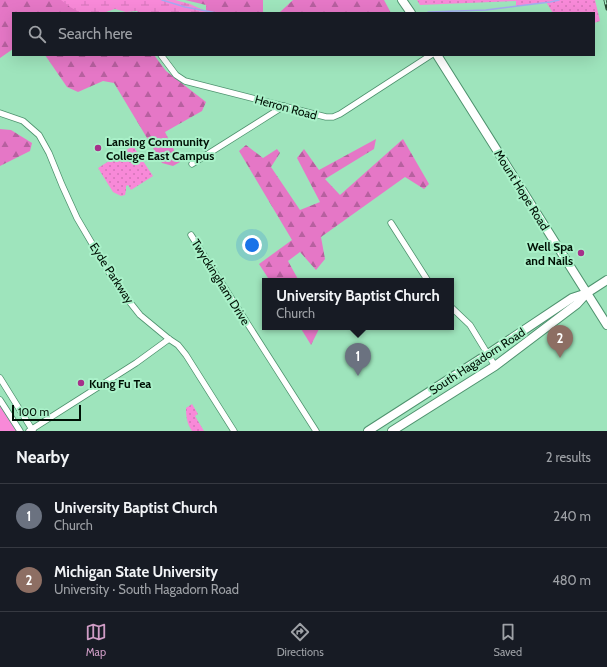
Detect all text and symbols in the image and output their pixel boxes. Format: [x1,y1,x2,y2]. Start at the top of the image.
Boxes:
search box [12,12,595,56]
icon: search [26,23,48,45]
text: Search here [58,25,133,43]
street label: Herron Road [253,91,319,123]
place label: Lansing Community College East Campus [106,134,214,163]
marker: Lansing Community College East Campus [93,143,103,153]
street label: Mount Hope Road [491,147,553,233]
your location [242,235,262,255]
street label: Twyckingham Drive [189,236,253,328]
place label: Well Spa and Nails [525,239,573,268]
street label: Eyde Parkway [87,240,137,306]
marker: Well Spa and Nails [576,248,586,258]
popup [262,278,454,330]
text: University Baptist Church [276,287,440,305]
text: Church [276,305,315,321]
street label: South Hagadorn Road [426,324,528,398]
pin: 2 [547,325,573,358]
pin: 1 [345,343,371,376]
place label: Kung Fu Tea [89,376,151,391]
marker: Kung Fu Tea [76,378,86,388]
scale bar [12,403,81,422]
text: 100 m [18,405,49,419]
text: Nearby [16,447,69,467]
text: 2 results [546,449,591,465]
text: University Baptist Church [54,499,217,517]
text: 1 [27,508,31,524]
text: 240 m [553,508,591,524]
text: Church [54,517,93,533]
text: Michigan State University [54,563,218,581]
text: 2 [26,572,32,588]
text: 480 m [552,572,591,588]
text: University · South Hagadorn Road [54,581,239,597]
tab: Map [85,621,107,659]
tab: Directions [277,621,324,659]
tab: Saved [494,621,522,659]

